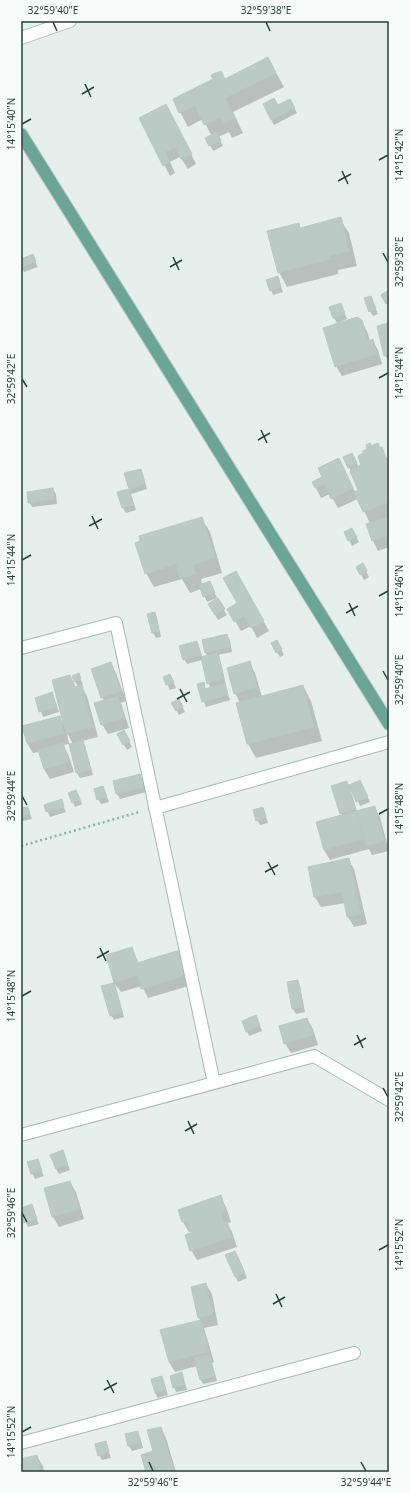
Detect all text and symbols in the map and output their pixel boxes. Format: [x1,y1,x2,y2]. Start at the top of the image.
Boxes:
text: 32°59'40"E [28,3,78,17]
text: 32°59'38"E [241,3,291,17]
text: 14°15'40"N [4,98,18,150]
text: 14°15'42"N [392,129,406,181]
text: 32°59'38"E [392,237,406,287]
text: 14°15'44"N [392,347,406,399]
text: 32°59'42"E [4,354,18,404]
text: 14°15'44"N [4,534,18,586]
text: 14°15'46"N [392,565,406,617]
text: 32°59'40"E [392,655,406,705]
text: 32°59'44"E [4,771,18,821]
text: 14°15'48"N [392,783,406,835]
text: 14°15'48"N [4,970,18,1022]
text: 32°59'42"E [392,1072,406,1122]
text: 32°59'46"E [4,1188,18,1238]
text: 14°15'52"N [392,1219,406,1271]
text: 14°15'52"N [4,1406,18,1458]
text: 32°59'46"E [128,1475,178,1489]
text: 32°59'44"E [341,1475,391,1489]

